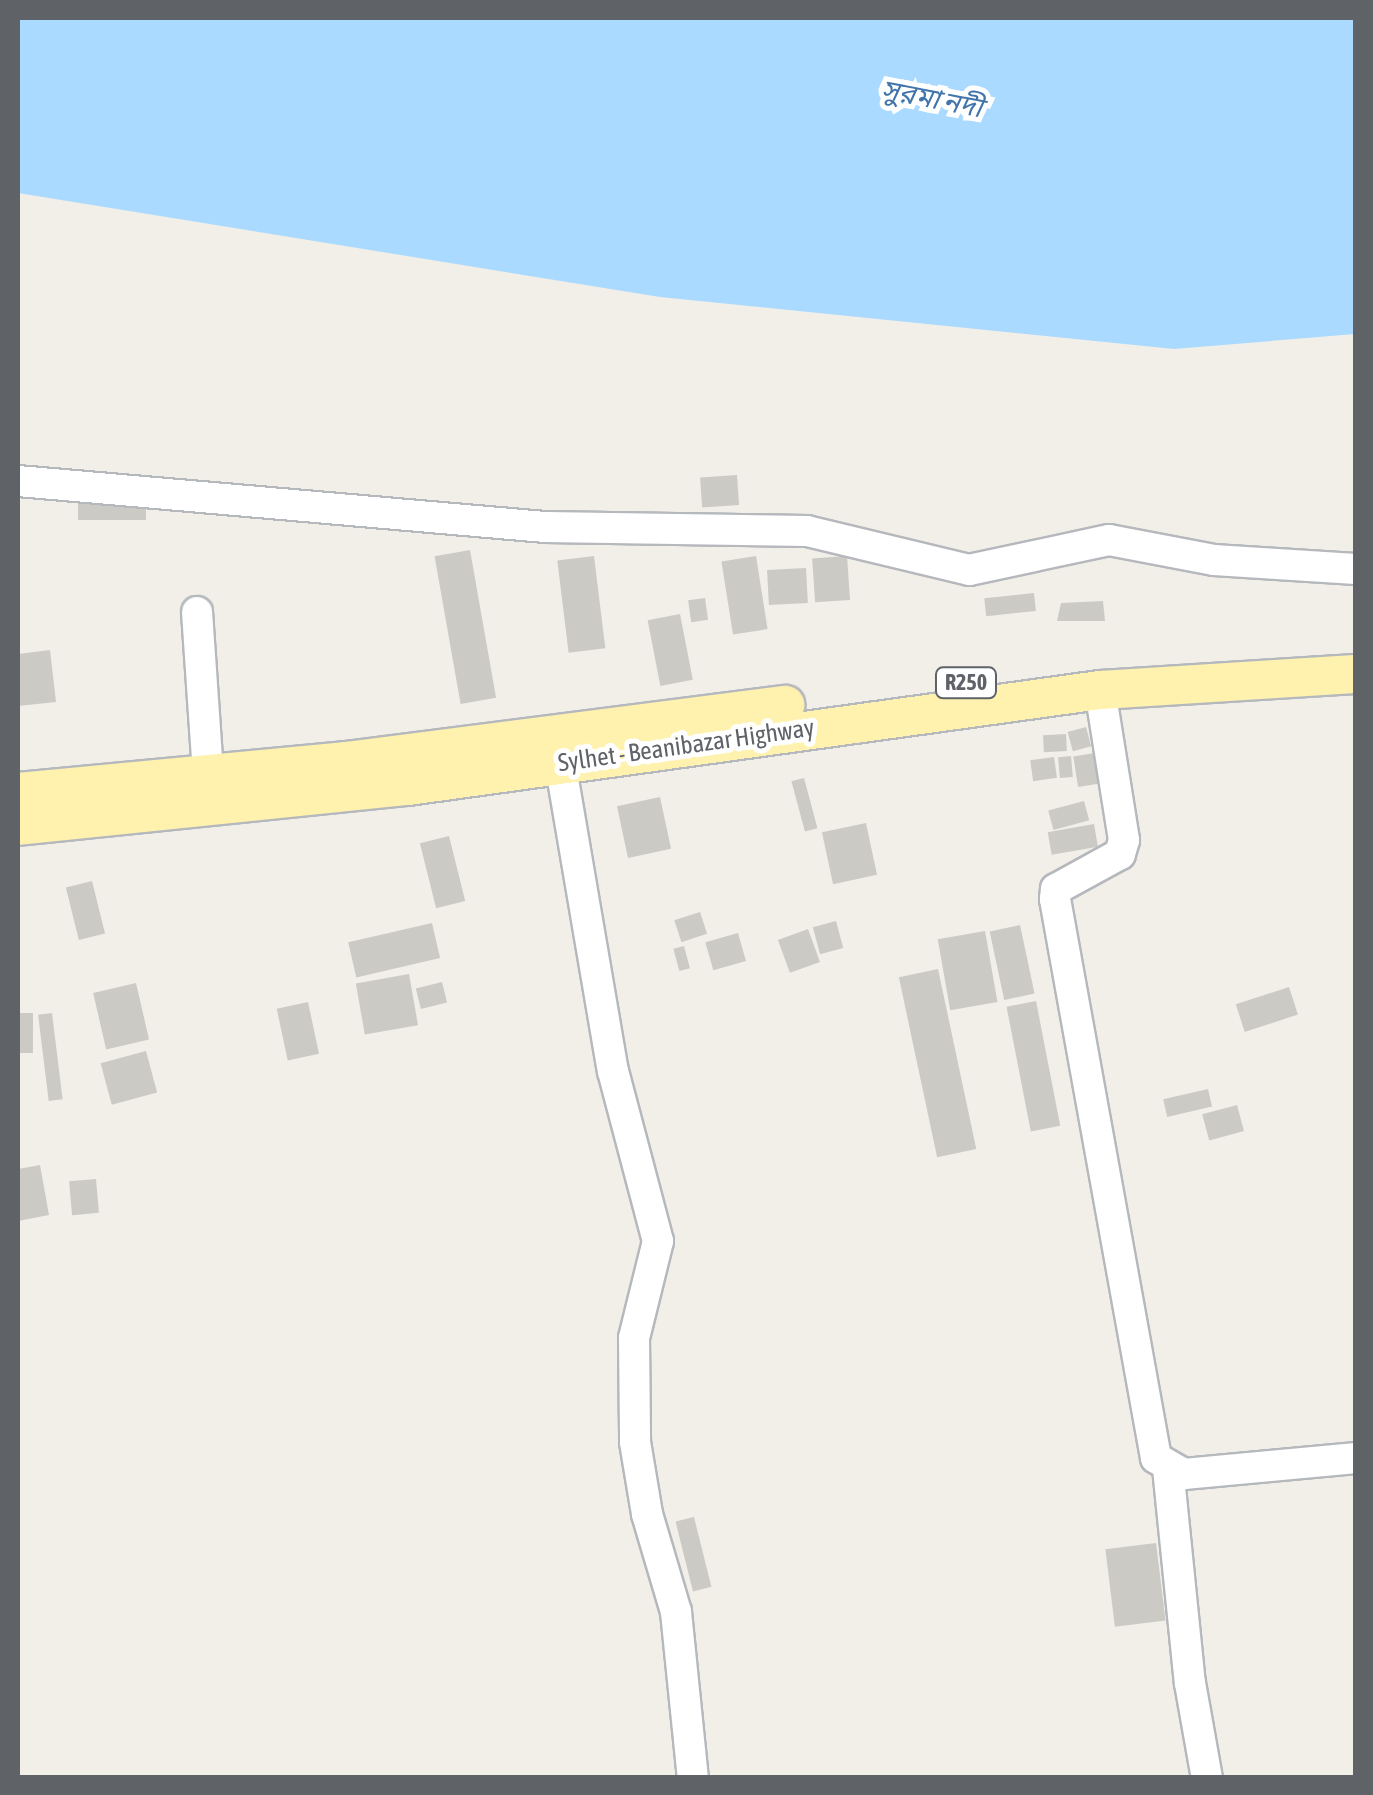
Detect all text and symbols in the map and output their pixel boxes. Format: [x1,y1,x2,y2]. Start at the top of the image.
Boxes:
water label: সুরমা নদী [879,72,985,124]
road number: R250 [934,666,998,700]
street label: Sylhet - Beanibazar Highway [556,712,816,778]

